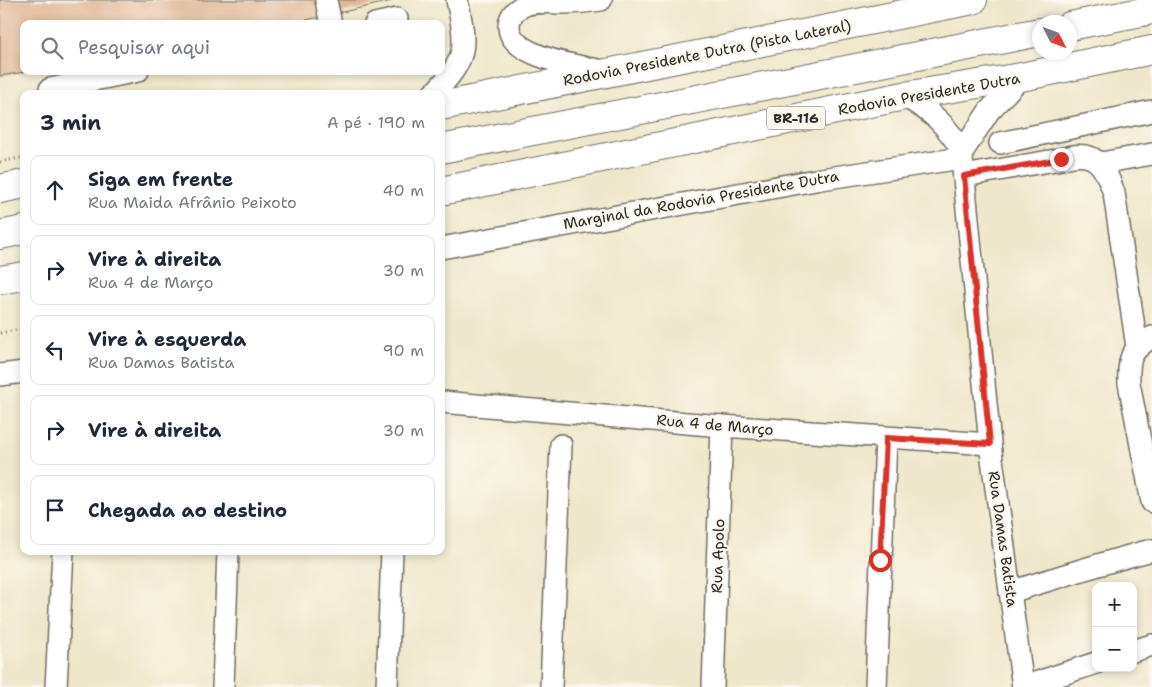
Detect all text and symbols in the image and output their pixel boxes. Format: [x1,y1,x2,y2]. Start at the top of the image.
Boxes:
street label: Rodovia Presidente Dutra (Pista Lateral) [561,15,853,91]
north arrow [1032,15,1077,60]
search box [20,20,445,75]
icon: search [38,34,66,62]
text: Pesquisar aqui [78,35,210,60]
street label: Rodovia Presidente Dutra [836,68,1022,120]
road number: BR-116 [767,106,825,130]
text: 3 min [40,109,101,137]
text: A pé · 190 m [327,112,425,133]
route end [1050,148,1073,171]
street label: Marginal da Rodovia Presidente Dutra [562,166,841,234]
text: Siga em frente [88,167,233,192]
icon: ahead [41,176,69,204]
text: 40 m [382,180,424,201]
text: Rua Maida Afrânio Peixoto [88,192,297,213]
text: Vire à direita [88,247,221,272]
icon: right [41,256,69,284]
text: 30 m [383,260,424,281]
text: Rua 4 de Março [88,272,213,293]
text: Vire à esquerda [88,327,246,352]
icon: left [41,336,69,364]
text: 90 m [383,340,424,361]
text: Rua Damas Batista [88,352,234,373]
street label: Rua 4 de Março [656,410,774,440]
icon: right [41,416,69,444]
text: Vire à direita [88,418,221,443]
text: 30 m [383,420,424,441]
street label: Rua Damas Batista [984,470,1023,609]
icon: arrive [41,496,69,524]
text: Chegada ao destino [88,498,287,523]
street label: Rua Apolo [707,518,729,594]
route start [869,549,892,572]
map controls [1092,582,1137,672]
button: + [1092,582,1137,627]
button: − [1092,627,1137,672]

